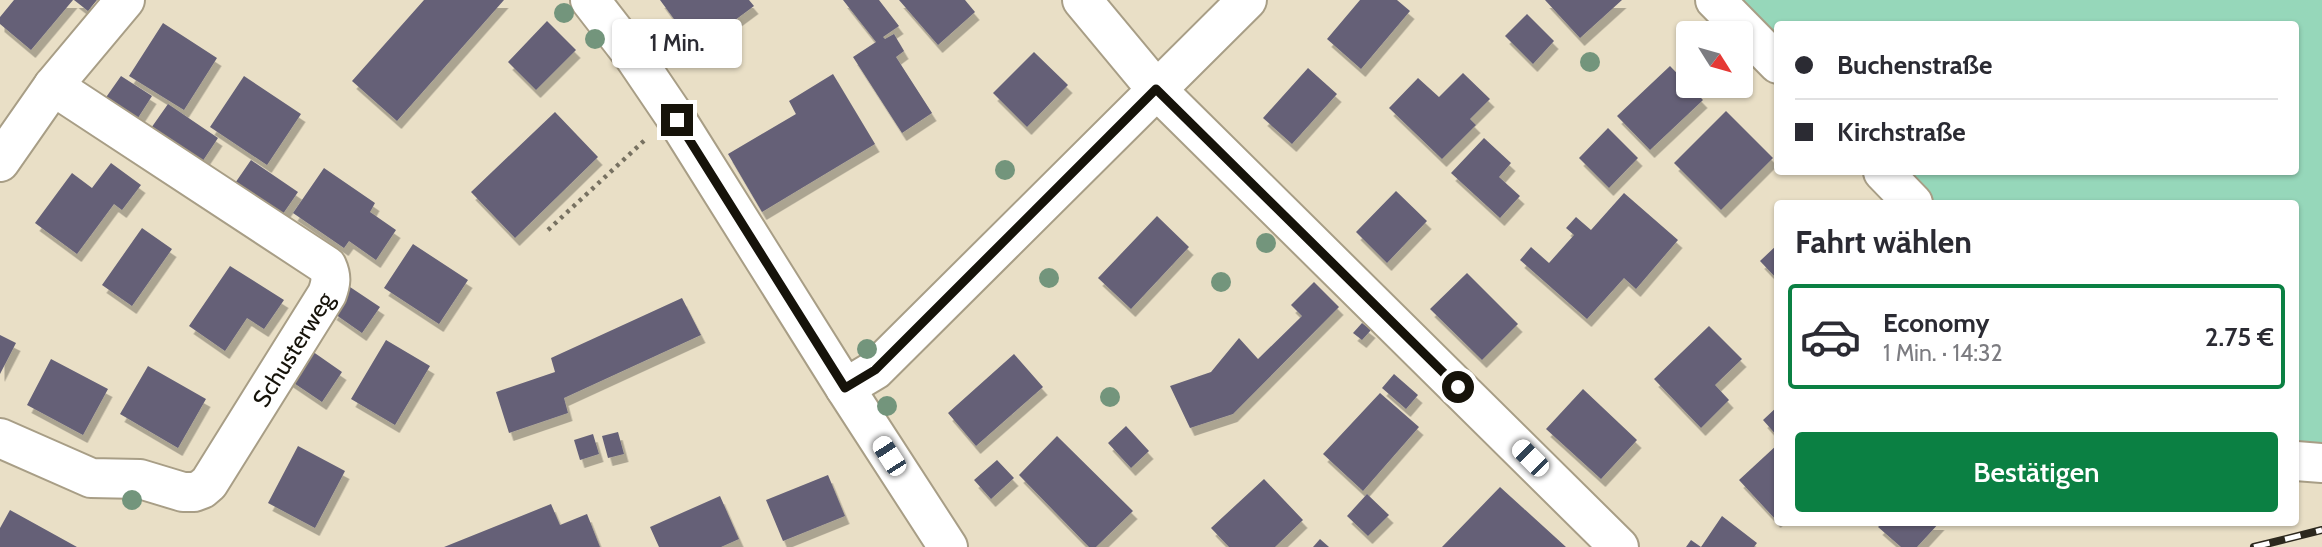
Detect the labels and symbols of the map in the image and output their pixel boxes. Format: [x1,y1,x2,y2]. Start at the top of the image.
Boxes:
callout: 1 Min. [612,18,742,68]
north arrow [1676,21,1754,98]
route end [661,104,693,136]
street label: Schusterweg [246,285,340,412]
route start [1442,371,1474,403]
car [869,433,910,479]
car [1508,436,1553,480]

